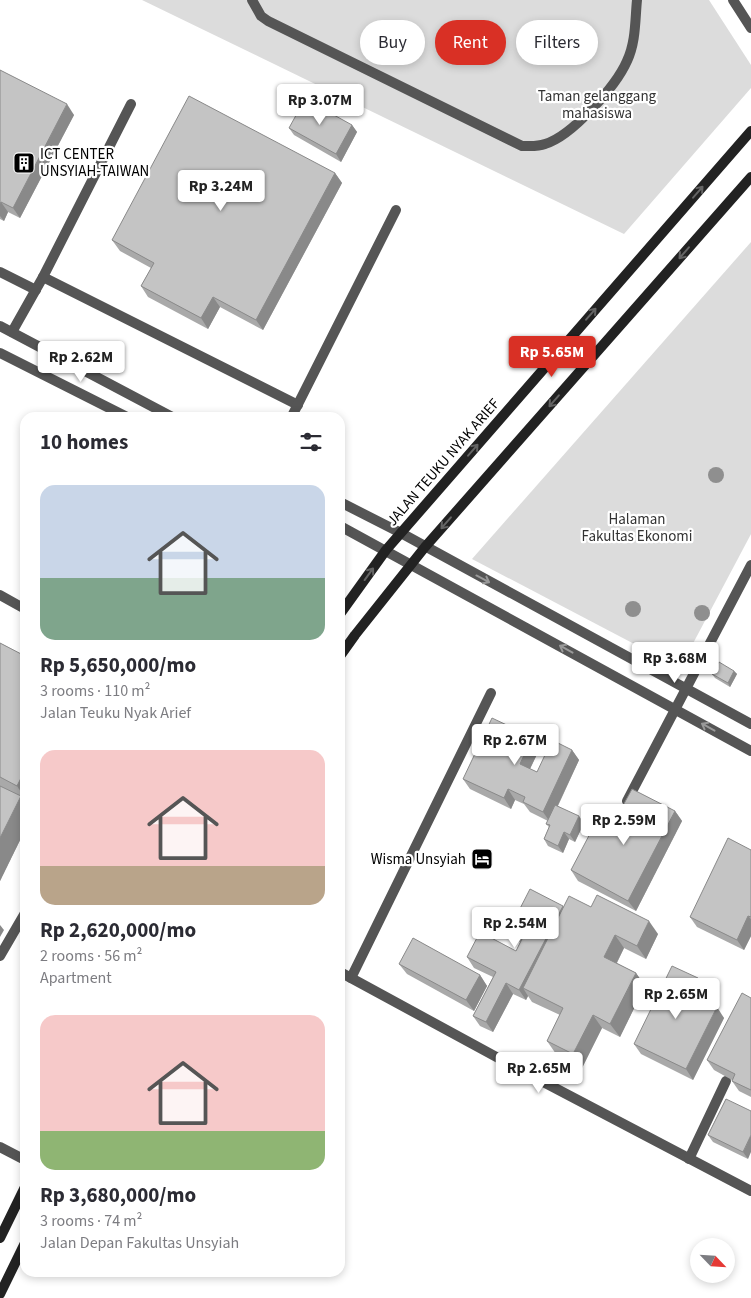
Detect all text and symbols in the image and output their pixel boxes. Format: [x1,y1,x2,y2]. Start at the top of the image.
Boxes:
chip: Buy [360,20,425,65]
chip: Rent [435,20,506,65]
chip: Filters [516,20,598,65]
pin: Rp 3.07M [268,84,372,126]
park label: Taman gelanggang mahasiswa [538,86,657,124]
text: Rp 3.07M [288,89,352,111]
place label: ICT CENTER UNSYIAH-TAIWAN [40,144,149,182]
building icon: ICT CENTER UNSYIAH-TAIWAN [12,151,36,175]
pin: Rp 3.24M [169,170,273,212]
text: Rp 3.24M [189,175,253,197]
one-way arrow [692,186,703,199]
one-way arrow [678,247,690,260]
one-way arrow [586,308,597,321]
pin: Rp 5.65M [500,336,604,378]
pin: Rp 2.62M [29,340,133,383]
text: Rp 5.65M [520,341,584,363]
text: Rp 2.62M [49,346,113,368]
street label: JALAN TEUKU NYAK ARIEF [382,394,505,531]
one-way arrow [548,395,559,408]
text: 10 homes [40,427,128,457]
icon: filters [297,428,325,456]
one-way arrow [467,444,479,457]
park label: Halaman Fakultas Ekonomi [582,509,692,547]
one-way arrow [440,517,452,530]
icon: home [138,518,228,608]
one-way arrow [363,568,374,582]
one-way arrow [476,574,491,584]
pin: Rp 3.68M [623,642,727,684]
one-way arrow [559,644,574,653]
text: Rp 3.68M [643,647,707,669]
text: Rp 5,650,000/mo [40,650,196,680]
text: 3 rooms · 110 m² [40,680,150,702]
text: Jalan Teuku Nyak Arief [40,702,191,724]
one-way arrow [702,722,716,732]
pin: Rp 2.67M [463,724,567,766]
text: Rp 2.67M [483,729,547,751]
icon: home [138,783,228,873]
pin: Rp 2.59M [572,804,676,846]
text: Rp 2.59M [592,809,656,831]
hotel icon: Wisma Unsyiah [470,847,494,871]
place label: Wisma Unsyiah [371,849,466,870]
pin: Rp 2.54M [463,906,567,949]
text: Rp 2.54M [483,912,547,934]
text: Rp 2,620,000/mo [40,915,196,945]
text: 2 rooms · 56 m² [40,945,142,967]
text: Apartment [40,967,112,989]
pin: Rp 2.65M [624,978,728,1020]
text: Rp 2.65M [644,983,708,1005]
icon: home [138,1048,228,1138]
pin: Rp 2.65M [487,1052,591,1094]
text: Rp 2.65M [507,1057,571,1079]
text: Rp 3,680,000/mo [40,1180,196,1210]
text: 3 rooms · 74 m² [40,1210,142,1232]
text: Jalan Depan Fakultas Unsyiah [40,1232,239,1254]
north arrow [690,1238,735,1282]
map controls [690,1238,735,1283]

